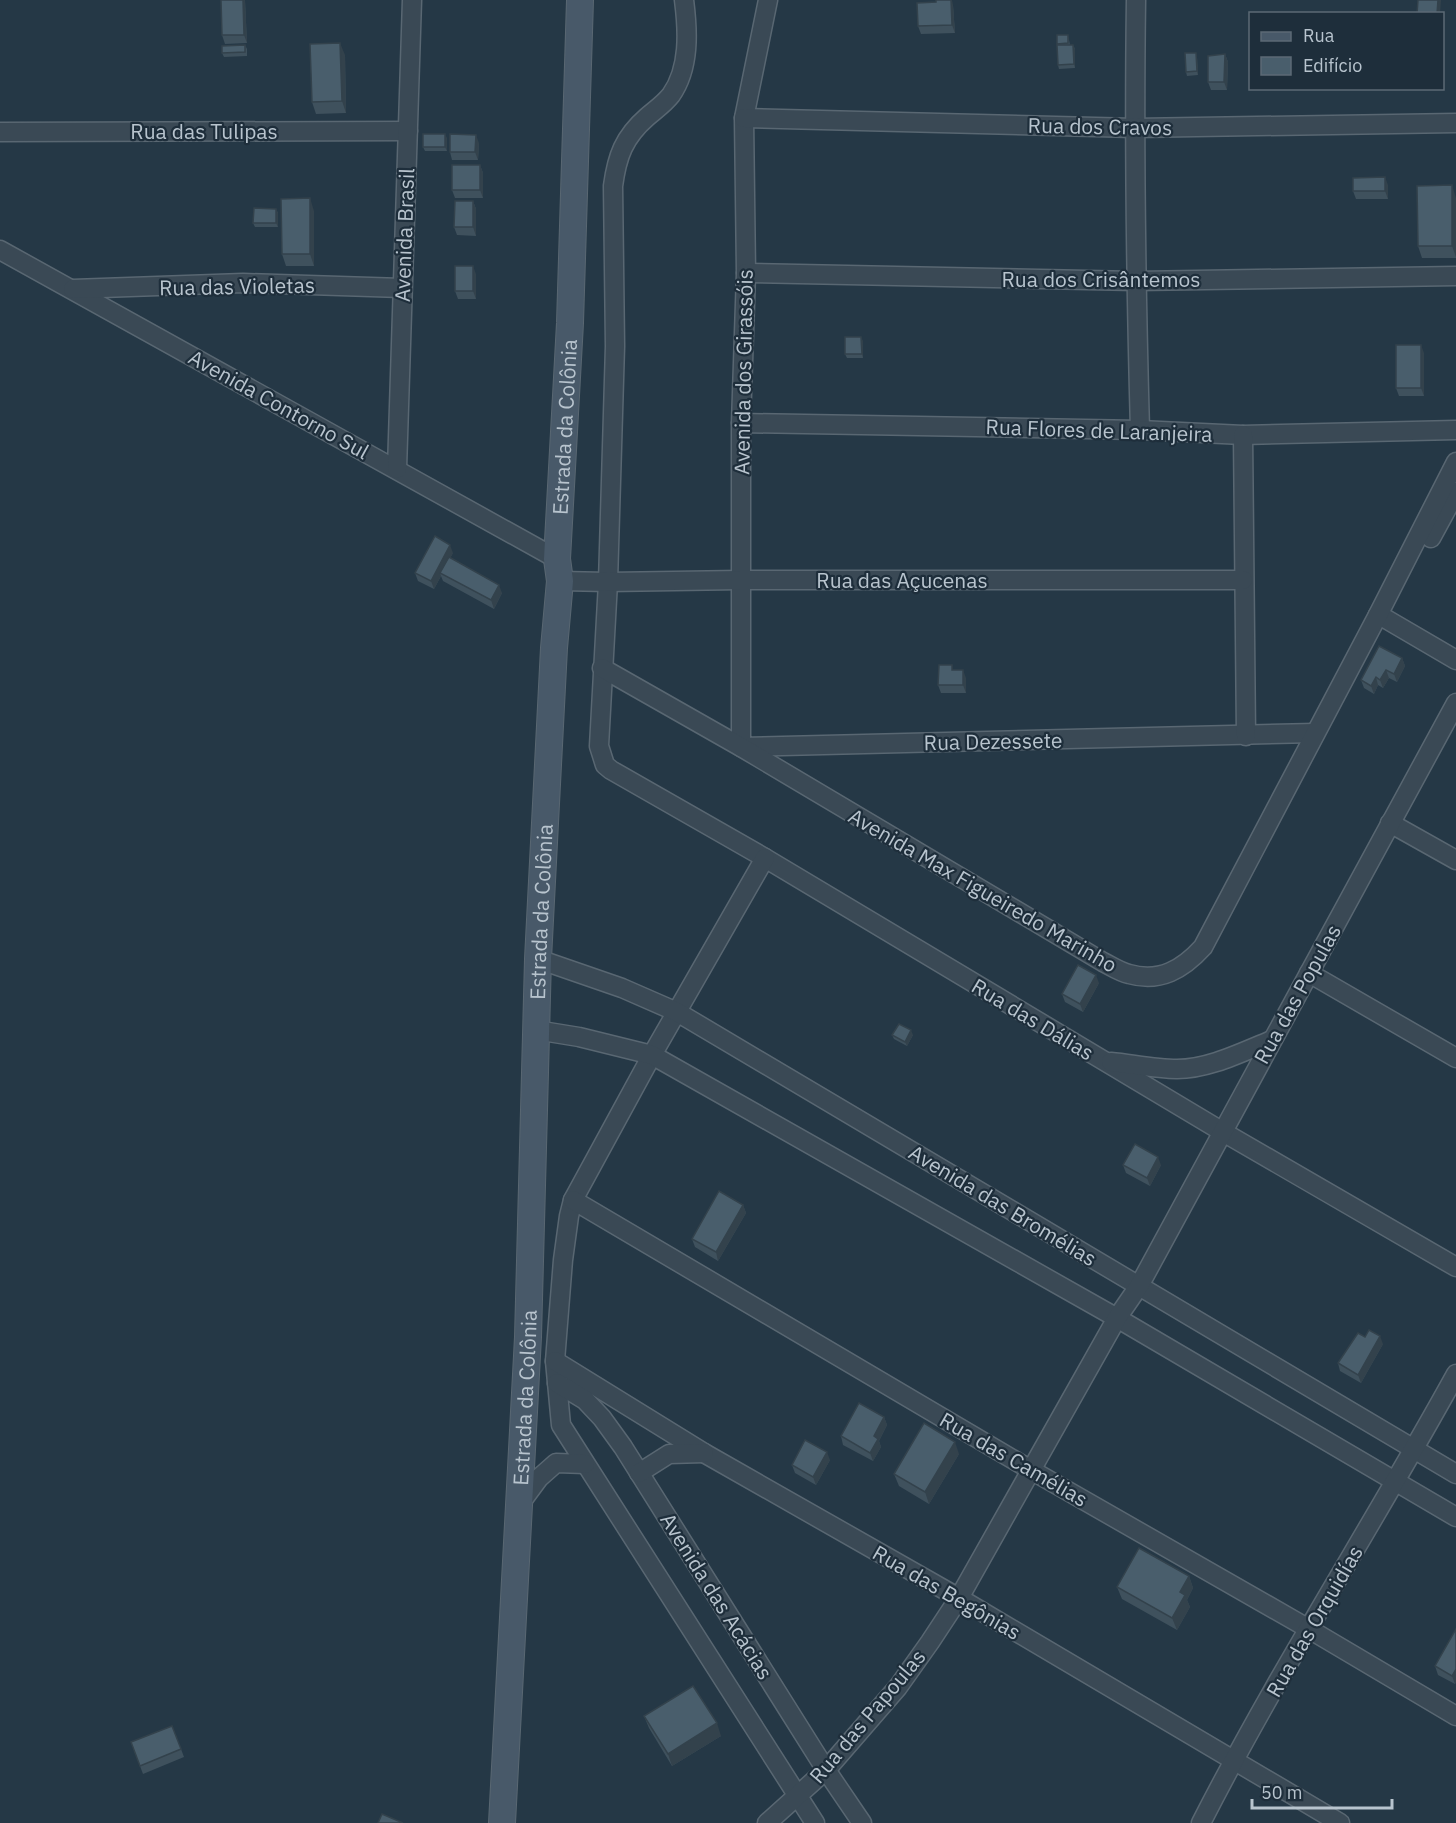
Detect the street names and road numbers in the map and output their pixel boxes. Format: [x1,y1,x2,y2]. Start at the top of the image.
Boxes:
street label: Rua dos Cravos [1028,111,1172,141]
street label: Rua das Tulipas [130,117,278,145]
street label: Avenida Brasil [388,167,420,302]
street label: Rua dos Crisântemos [1001,265,1201,293]
street label: Avenida dos Girassóis [727,269,759,475]
street label: Rua das Violetas [159,271,315,301]
street label: Estrada da Colônia [545,338,583,516]
street label: Avenida Contorno Sul [184,343,374,465]
street label: Rua Flores de Laranjeira [985,412,1213,448]
street label: Rua das Açucenas [816,566,988,594]
street label: Rua Dezessete [923,726,1063,756]
street label: Avenida Max Figueiredo Marinho [844,801,1122,979]
street label: Estrada da Colônia [523,823,559,1000]
street label: Rua das Populas [1247,919,1347,1069]
street label: Rua das Dálias [967,972,1099,1066]
street label: Avenida das Bromélias [904,1138,1102,1272]
street label: Estrada da Colônia [506,1309,543,1486]
street label: Rua das Camélias [935,1405,1093,1513]
street label: Avenida das Acácias [654,1507,780,1685]
street label: Rua das Begônias [868,1538,1026,1646]
street label: Rua das Orquidías [1259,1540,1369,1702]
street label: Rua das Papoulas [803,1643,931,1789]

